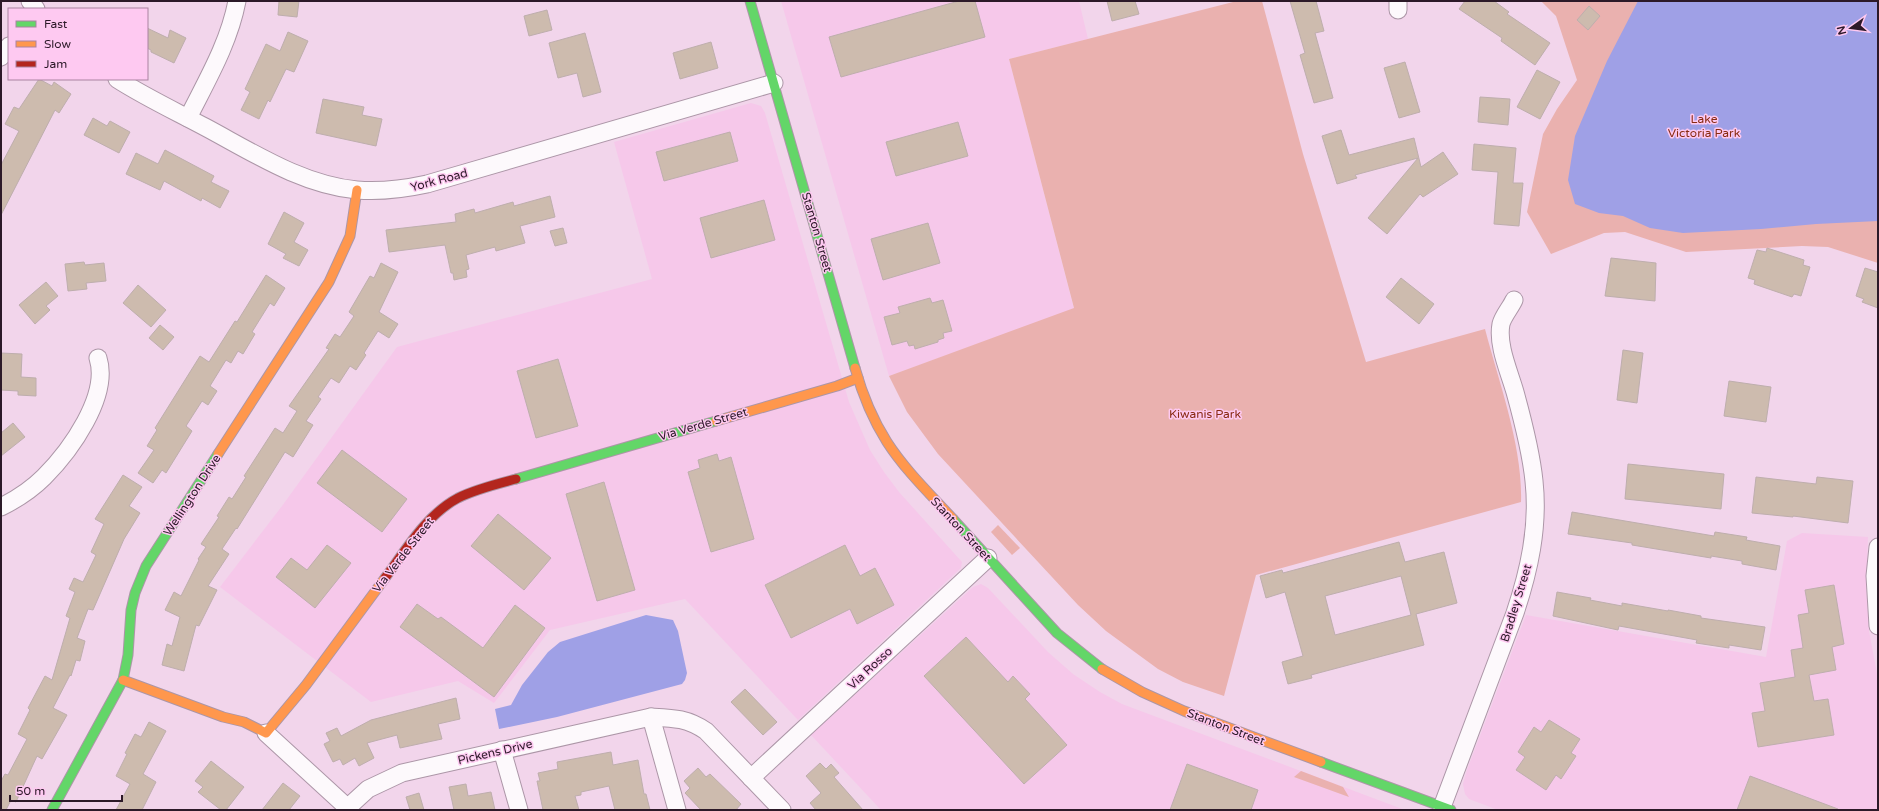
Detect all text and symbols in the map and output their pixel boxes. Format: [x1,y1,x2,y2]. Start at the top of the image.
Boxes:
legend [8,8,148,80]
north arrow [1831,8,1871,48]
text: Fast [44,17,68,31]
text: N [1834,24,1849,36]
text: Slow [44,37,71,51]
text: Jam [44,57,67,71]
park label: Lake Victoria Park [1668,112,1741,140]
street label: York Road [409,166,469,194]
street label: Stanton Street [799,191,835,274]
street label: Via Verde Street [657,405,749,443]
park label: Kiwanis Park [1169,407,1241,421]
street label: Wellington Drive [161,452,224,538]
street label: Stanton Street [928,494,994,564]
street label: Via Verde Street [369,514,437,595]
street label: Bradley Street [1498,562,1535,644]
street label: Via Rosso [845,644,895,692]
street label: Stanton Street [1185,706,1267,748]
street label: Pickens Drive [456,737,534,767]
scale bar [10,777,122,803]
text: 50 m [16,784,45,798]

